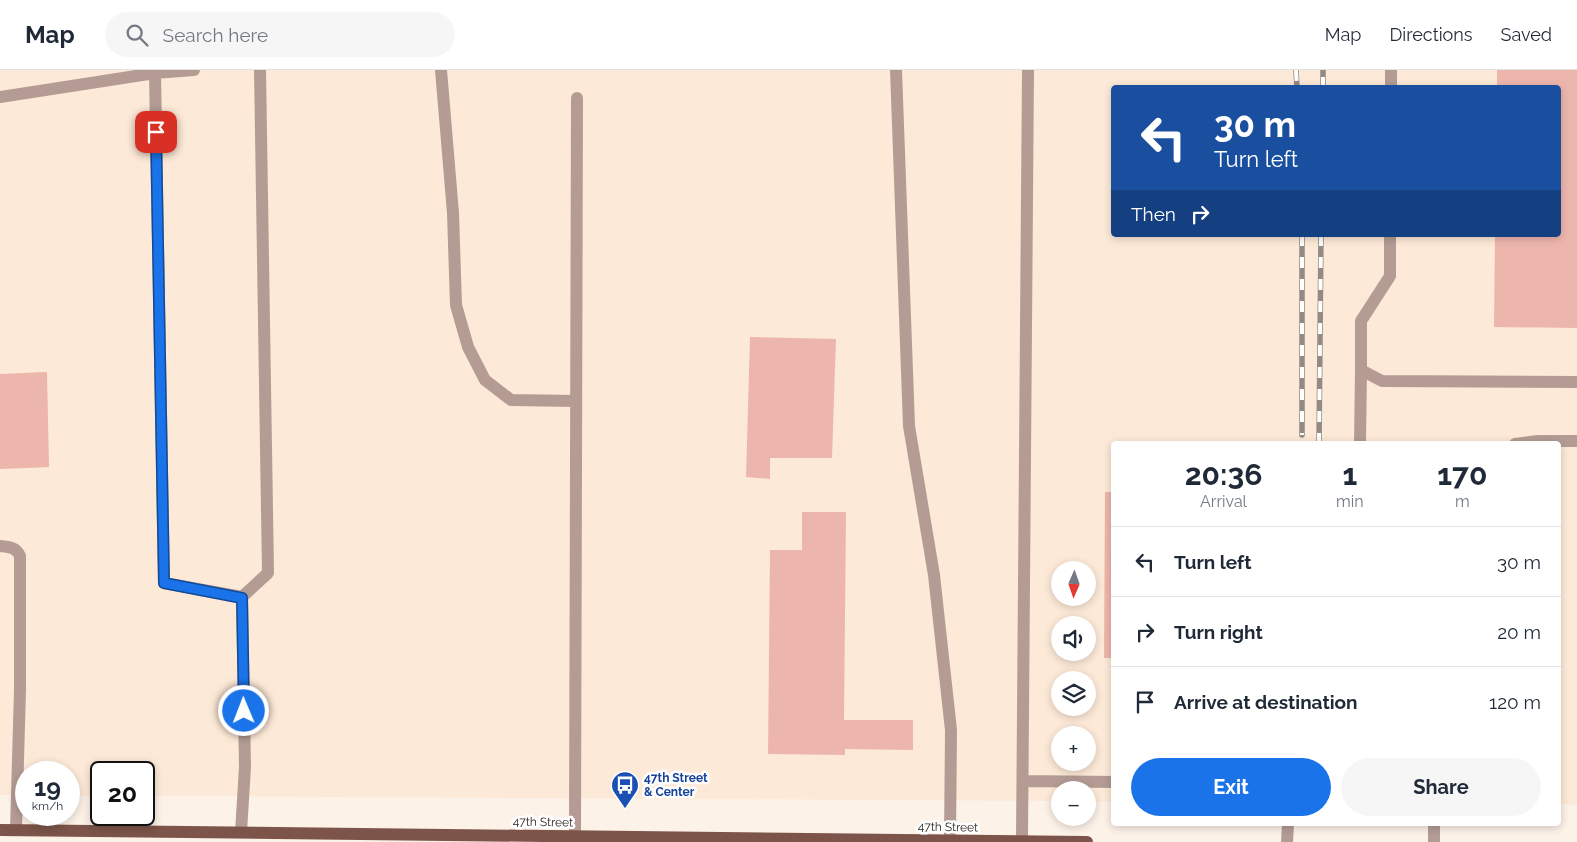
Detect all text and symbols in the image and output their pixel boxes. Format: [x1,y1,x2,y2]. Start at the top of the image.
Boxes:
search box [105,12,455,57]
text: Map [25,20,75,49]
icon: search [123,21,151,49]
text: Search here [163,24,268,46]
text: Map [1325,24,1361,45]
text: Directions [1389,24,1473,45]
text: Saved [1501,24,1552,45]
text: 30 m [1214,104,1296,145]
icon: left [1131,105,1196,170]
pin [135,111,177,153]
icon: arrive [142,118,170,146]
text: Turn left [1214,146,1298,172]
icon: right [1186,200,1214,228]
text: Then [1131,203,1176,225]
text: 20:36 [1185,457,1262,492]
text: 1 [1342,457,1357,492]
text: 170 [1437,457,1487,492]
text: Arrival [1200,492,1247,511]
text: min [1336,492,1364,511]
text: m [1455,492,1470,511]
icon: left [1131,548,1159,576]
text: Turn left [1174,551,1251,573]
text: 30 m [1497,551,1541,573]
north arrow [1051,561,1096,606]
map controls [1051,561,1096,826]
button: sound [1051,616,1096,661]
icon: right [1131,618,1159,646]
text: Turn right [1174,621,1263,643]
text: 20 m [1497,621,1541,643]
button: layers [1051,671,1096,716]
position arrow [217,684,269,736]
icon: arrive [1131,688,1159,716]
text: Arrive at destination [1174,691,1358,713]
text: 120 m [1489,691,1541,713]
button: + [1051,726,1096,771]
button: Exit [1131,758,1331,816]
button: Share [1341,758,1541,816]
speed limit sign: 20 [90,761,155,826]
bus stop icon: 47th Street & Center [610,770,640,809]
place label: 47th Street & Center [644,771,708,799]
text: 19 [34,772,61,802]
button: − [1051,781,1096,826]
text: km/h [32,799,63,813]
street label: 47th Street [513,814,573,830]
street label: 47th Street [918,819,978,835]

